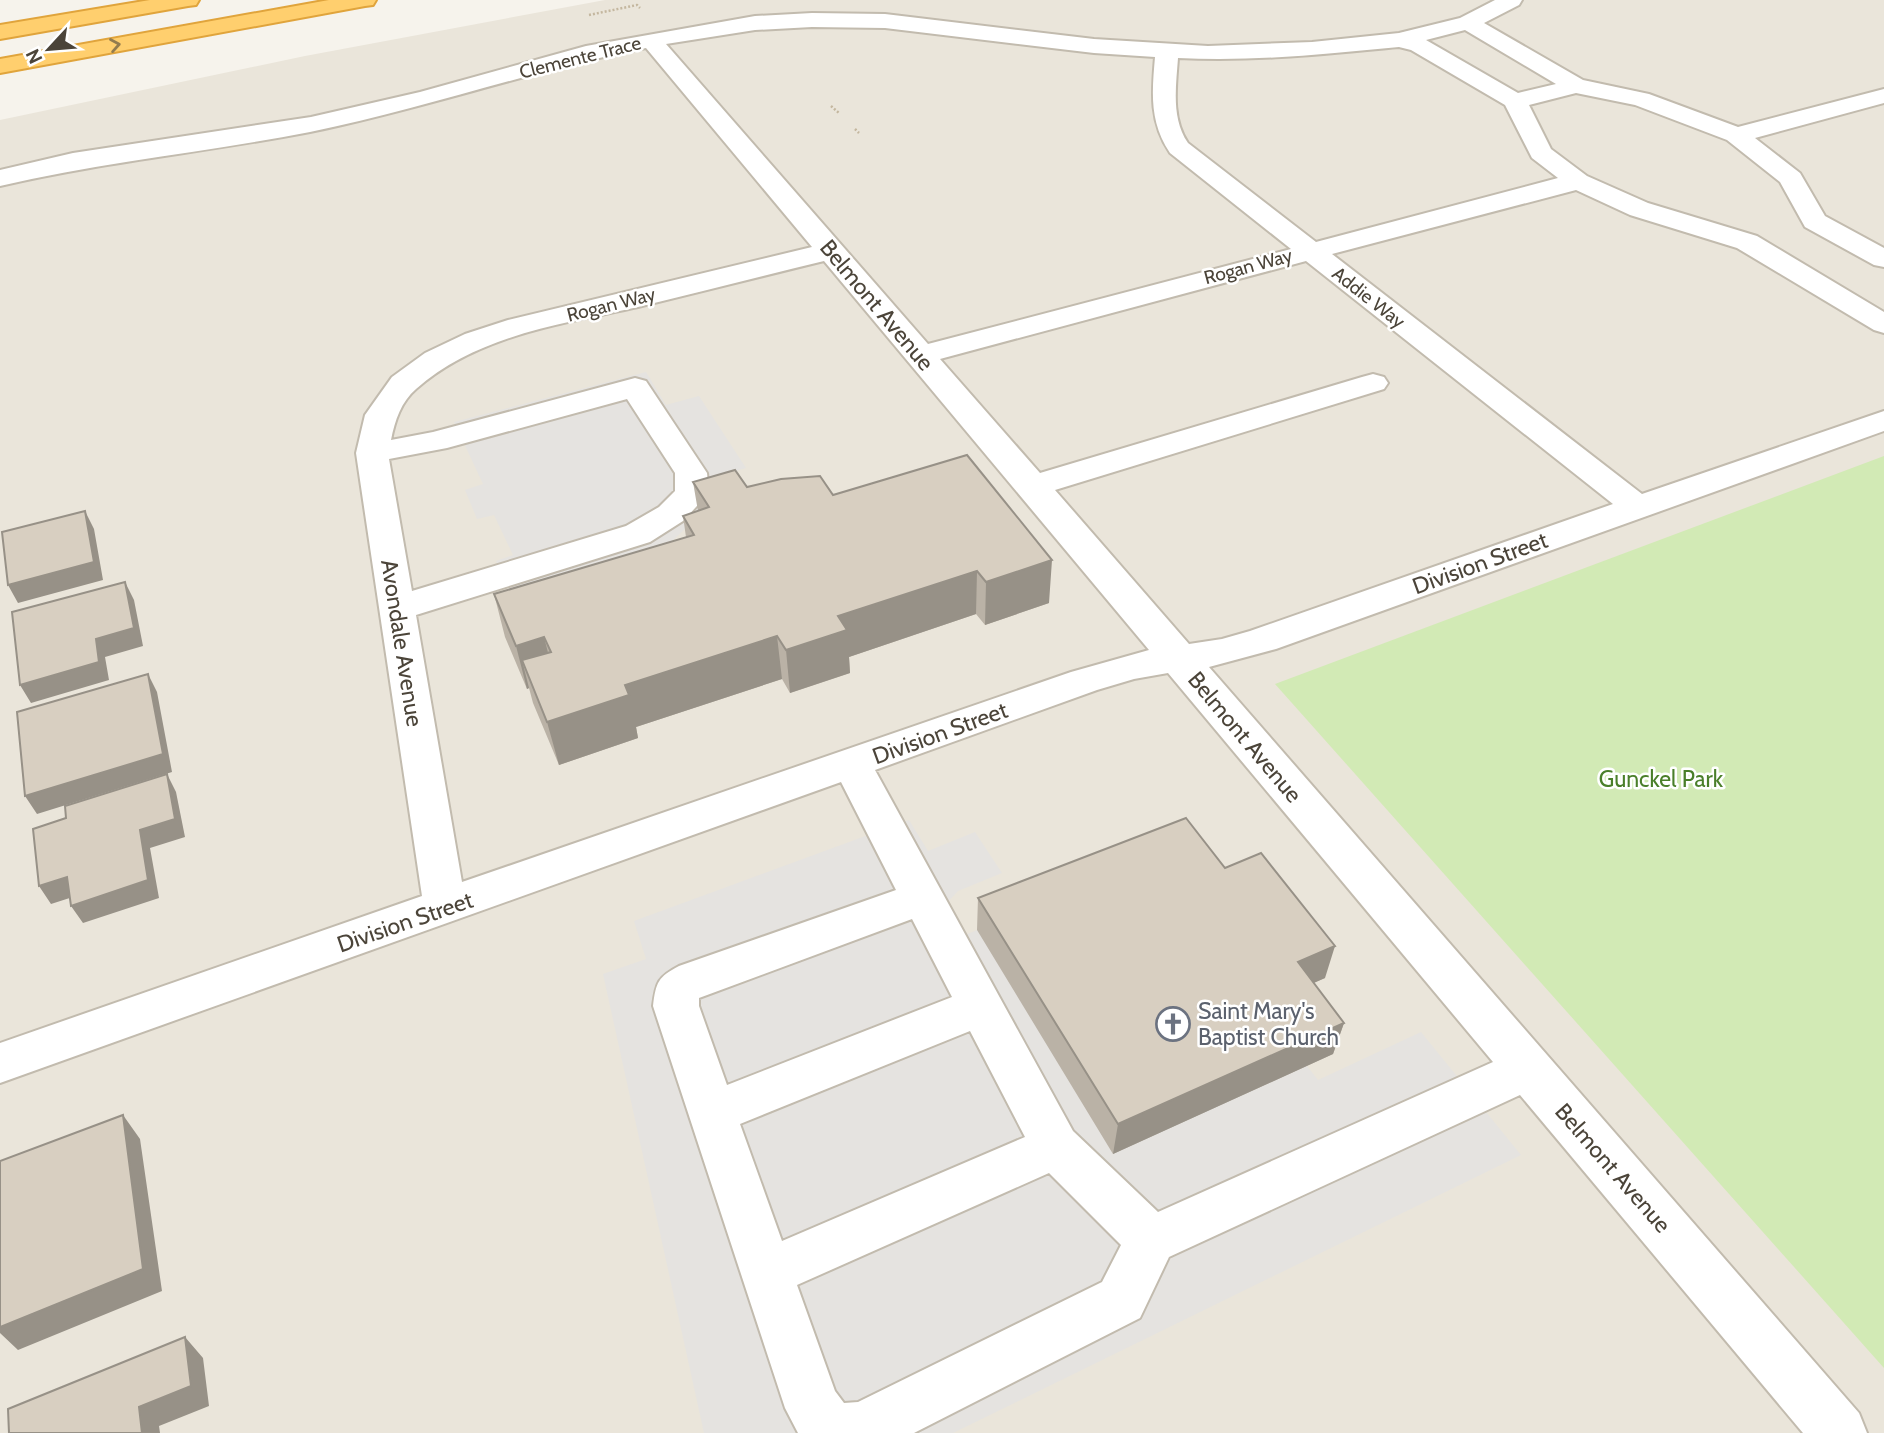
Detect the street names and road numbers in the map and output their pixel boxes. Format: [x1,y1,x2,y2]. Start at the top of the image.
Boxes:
street label: Clemente Trace [517,31,644,84]
street label: Belmont Avenue [814,234,940,376]
street label: Rogan Way [1201,244,1295,289]
street label: Addie Way [1328,262,1410,333]
street label: Rogan Way [564,282,658,327]
street label: Division Street [1409,526,1552,600]
street label: Avondale Avenue [375,557,429,729]
street label: Belmont Avenue [1182,666,1308,808]
street label: Division Street [869,696,1012,770]
street label: Division Street [333,886,477,958]
street label: Belmont Avenue [1549,1098,1677,1239]

